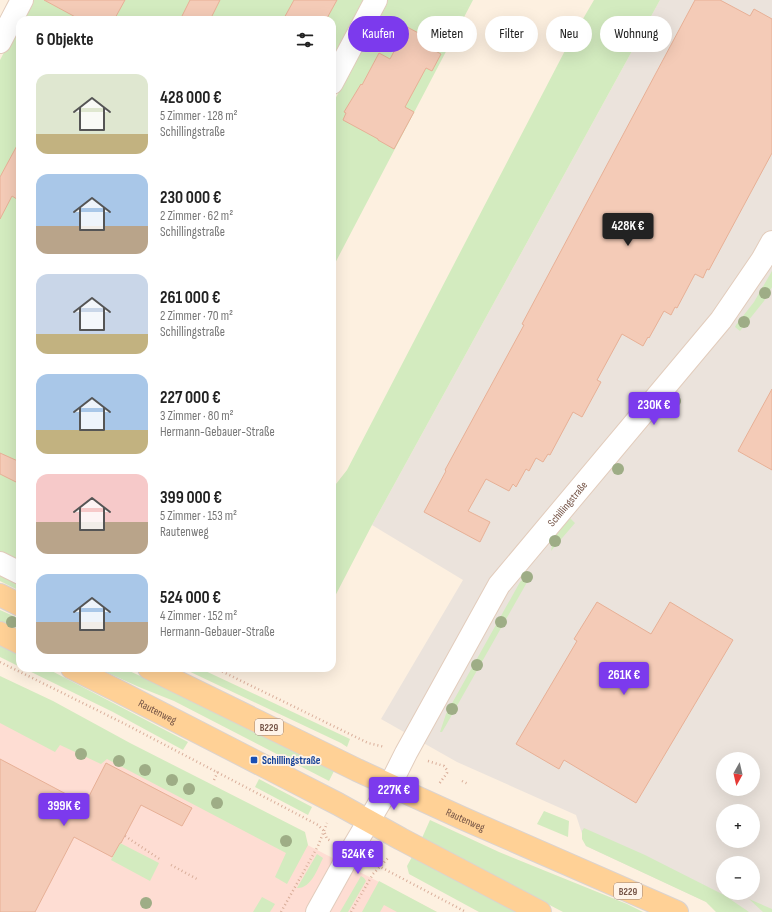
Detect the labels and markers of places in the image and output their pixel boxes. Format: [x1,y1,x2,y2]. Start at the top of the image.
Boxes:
pin: 428K € [595,213,661,247]
pin: 230K € [621,392,687,426]
pin: 261K € [591,662,657,696]
place label: Schillingstraße [262,754,321,767]
marker: Schillingstraße [249,755,259,765]
pin: 227K € [361,777,427,811]
pin: 399K € [31,793,97,827]
pin: 524K € [325,841,391,875]

